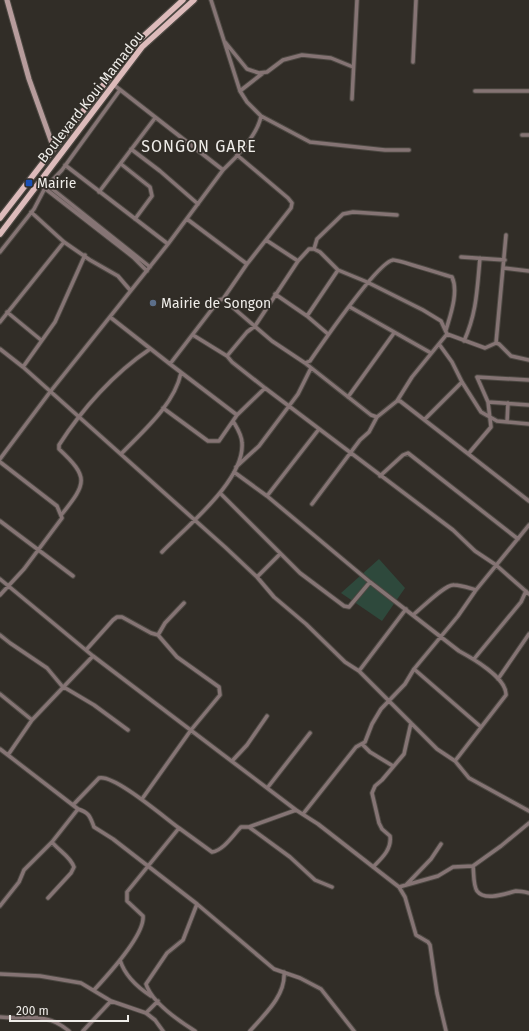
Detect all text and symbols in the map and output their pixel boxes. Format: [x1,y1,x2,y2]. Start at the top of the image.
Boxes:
street label: Boulevard Koui Mamadou [34,28,148,166]
district label: SONGON GARE [141,137,257,156]
place label: Mairie [37,175,76,192]
marker: Mairie [24,178,34,188]
place label: Mairie de Songon [161,295,271,312]
marker: Mairie de Songon [148,298,158,308]
scale bar [10,997,128,1023]
text: 200 m [16,1004,49,1018]

